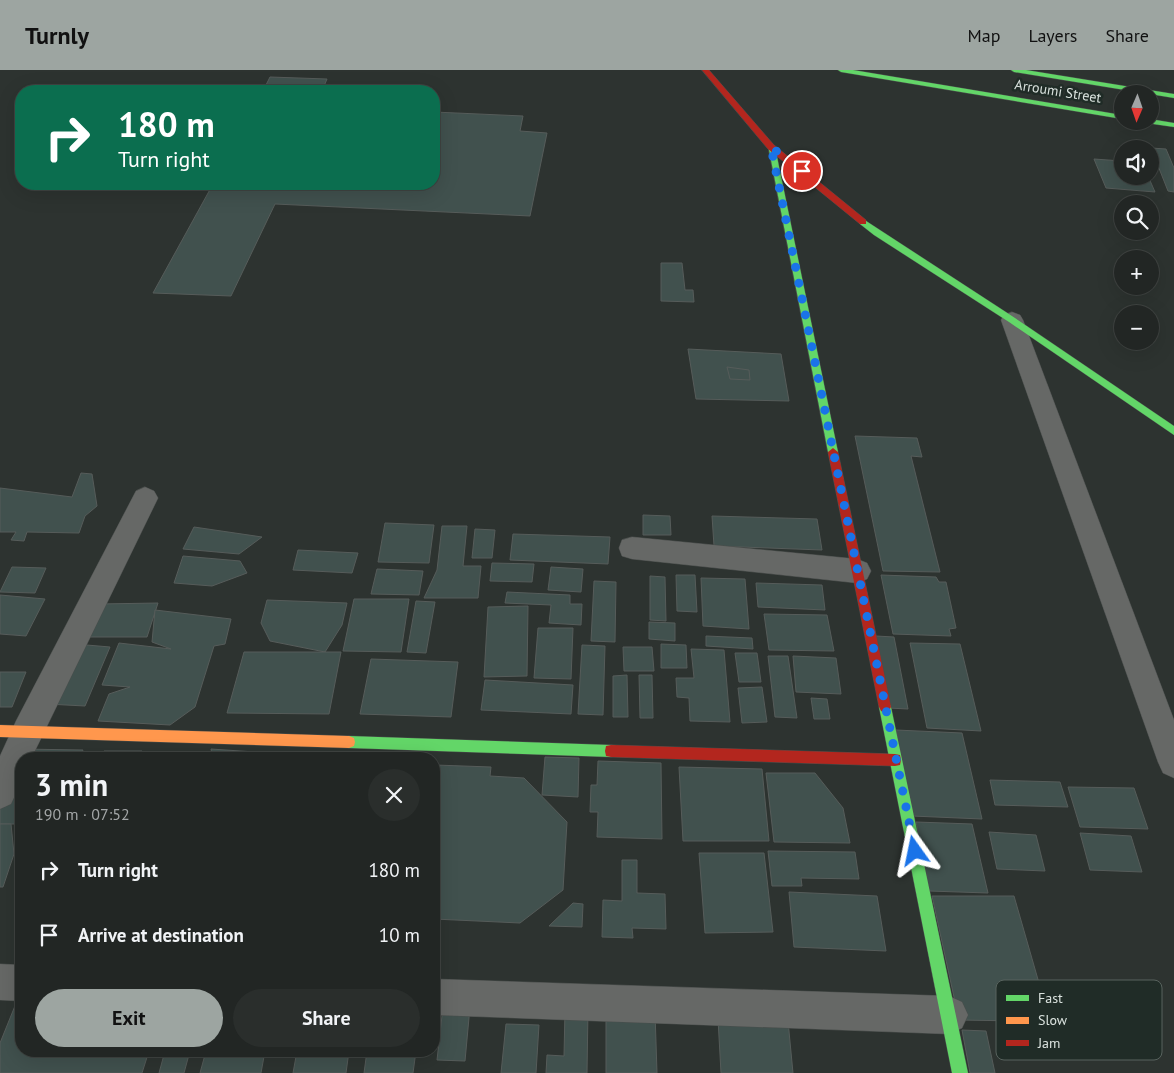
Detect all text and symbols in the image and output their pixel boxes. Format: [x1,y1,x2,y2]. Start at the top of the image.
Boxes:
text: Turnly [25,20,89,51]
text: Map [968,24,1000,47]
text: Layers [1028,24,1077,47]
text: Share [1105,24,1149,47]
street label: Arroumi Street [1013,75,1103,107]
north arrow [1114,85,1159,130]
map controls [1114,85,1159,350]
text: 180 m [118,101,215,147]
icon: right [35,105,100,170]
button: sound [1114,140,1159,185]
text: Turn right [118,145,210,173]
pin [781,150,823,192]
icon: arrive [788,157,816,185]
button: search [1114,195,1159,240]
button: + [1114,250,1159,295]
button: − [1114,305,1159,350]
text: 3 min [35,765,108,804]
button: close [368,769,420,821]
text: 190 m · 07:52 [35,804,130,824]
position arrow [888,824,940,876]
icon: right [35,856,63,884]
text: Turn right [78,858,158,882]
text: 180 m [368,858,420,882]
icon: arrive [35,921,63,949]
text: Arrive at destination [78,923,244,947]
text: 10 m [379,923,420,947]
legend [996,980,1162,1060]
button: Exit [35,989,223,1047]
button: Share [233,989,420,1047]
text: Fast [1038,989,1063,1007]
text: Slow [1038,1011,1068,1029]
text: Jam [1037,1034,1060,1052]

